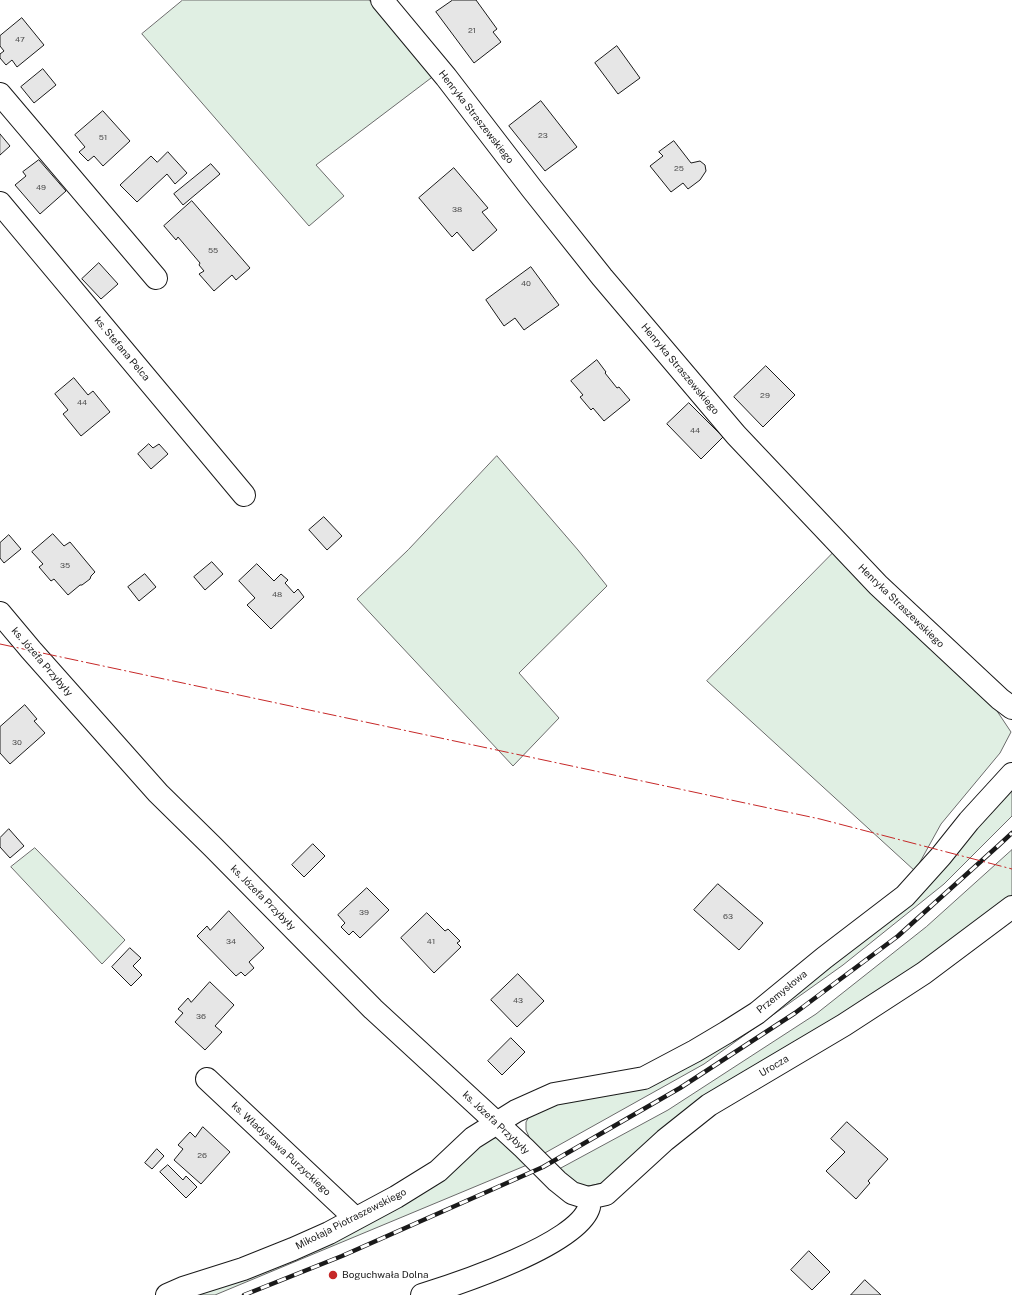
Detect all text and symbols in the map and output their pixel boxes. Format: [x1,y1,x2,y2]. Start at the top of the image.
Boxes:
house number: 21 [468,26,476,36]
house number: 47 [15,35,25,45]
street label: Henryka Straszewskiego [436,68,516,166]
house number: 23 [538,131,548,141]
house number: 51 [99,133,107,143]
house number: 25 [674,164,684,174]
house number: 49 [36,183,46,193]
house number: 38 [452,205,462,215]
house number: 55 [208,246,218,256]
house number: 40 [521,279,531,289]
street label: ks. Stefana Pelca [92,315,152,383]
street label: Henryka Straszewskiego [638,321,722,417]
house number: 29 [760,391,770,401]
house number: 44 [77,398,87,408]
house number: 44 [690,426,700,436]
house number: 35 [60,561,70,571]
street label: Henryka Straszewskiego [855,562,947,650]
house number: 48 [272,590,282,600]
street label: ks. Józefa Przybyły [9,625,75,699]
house number: 30 [12,738,22,748]
street label: ks. Józefa Przybyły [228,863,298,933]
house number: 39 [359,908,369,918]
house number: 63 [723,912,733,922]
house number: 34 [226,937,236,947]
house number: 41 [427,937,435,947]
street label: Przemysłowa [754,968,810,1016]
house number: 43 [513,996,523,1006]
house number: 36 [196,1012,206,1022]
street label: Urocza [757,1053,791,1079]
street label: ks. Józefa Przybyły [460,1089,532,1157]
street label: ks. Władysława Purzyckiego [229,1100,333,1198]
house number: 26 [197,1151,207,1161]
street label: Mikołaja Piotraszewskiego [294,1186,408,1252]
marker: Boguchwała Dolna [327,1269,339,1281]
place label: Boguchwała Dolna [342,1269,429,1281]

